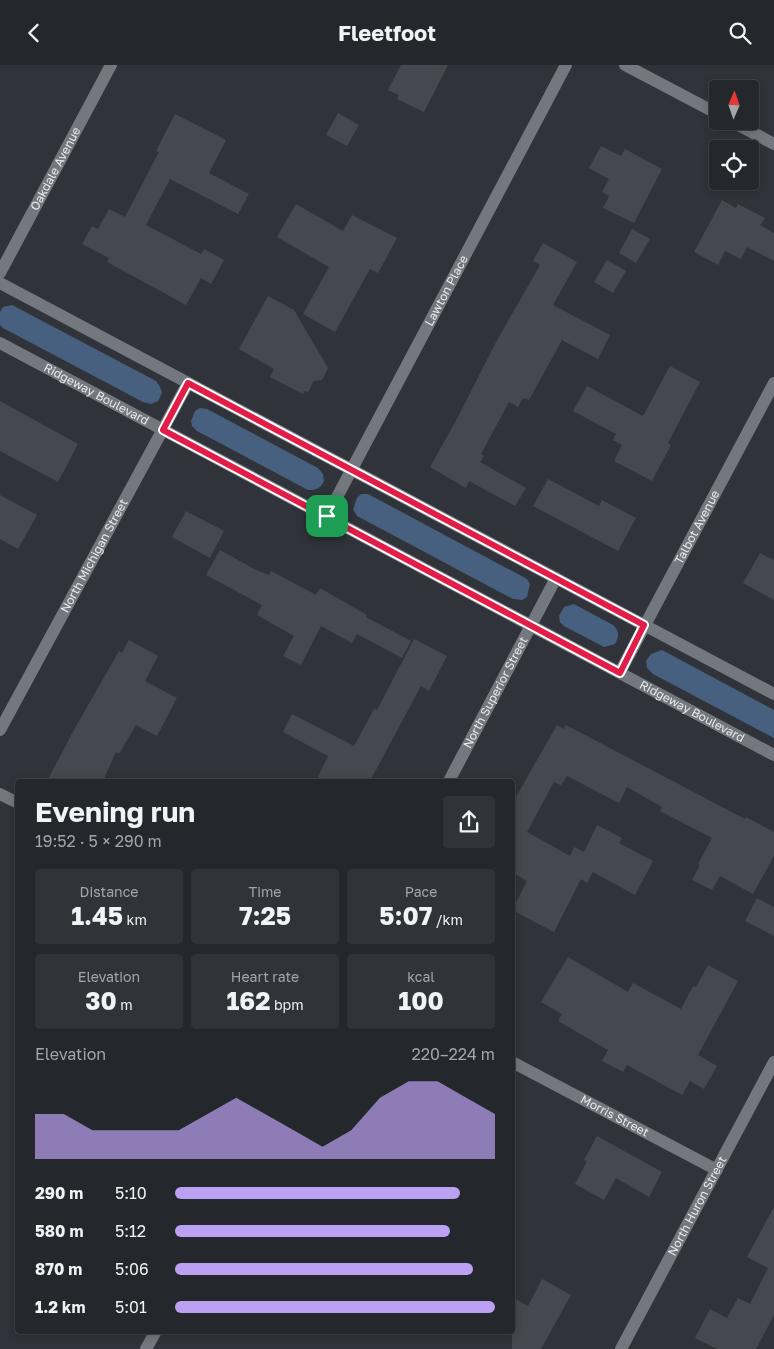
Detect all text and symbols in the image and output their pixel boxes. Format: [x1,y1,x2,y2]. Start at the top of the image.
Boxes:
icon: back [20,19,48,47]
text: Fleetfoot [338,19,436,46]
icon: search [726,19,754,47]
north arrow [709,80,759,130]
map controls [709,80,759,190]
street label: Oakdale Avenue [27,124,84,213]
button: locate [709,140,759,190]
street label: Lawton Place [421,252,471,328]
street label: Ridgeway Boulevard [41,360,152,428]
street label: Talbot Avenue [671,487,723,567]
pin [306,495,348,537]
street label: North Michigan Street [57,496,131,615]
icon: arrive [313,502,341,530]
street label: North Superior Street [460,634,531,751]
street label: Ridgeway Boulevard [637,677,747,745]
text: Evening run [35,795,195,828]
button: share [443,796,495,848]
text: 19:52 · 5 × 290 m [35,831,162,851]
text: Distance [80,883,138,900]
text: Time [249,883,281,900]
text: Pace [405,883,437,900]
text: 1.45 [71,900,123,931]
text: 7:25 [239,900,291,931]
text: 5:07 [379,900,432,931]
text: km [123,911,147,928]
text: /km [432,911,463,928]
text: Elevation [78,968,140,985]
text: Heart rate [231,968,299,985]
text: kcal [407,968,435,985]
text: 30 [85,985,117,1016]
text: 162 [226,985,270,1016]
text: 100 [398,985,444,1016]
text: m [117,996,133,1013]
text: bpm [270,996,304,1013]
text: Elevation [35,1044,106,1064]
text: 220–224 m [412,1044,495,1064]
street label: Morris Street [578,1091,652,1140]
street label: North Huron Street [664,1153,729,1258]
text: 290 m [35,1183,83,1203]
text: 5:10 [115,1183,147,1203]
text: 580 m [35,1221,83,1241]
text: 5:12 [115,1221,146,1241]
text: 870 m [35,1259,82,1279]
text: 5:06 [115,1259,149,1279]
text: 1.2 km [35,1297,85,1317]
text: 5:01 [115,1297,147,1317]

